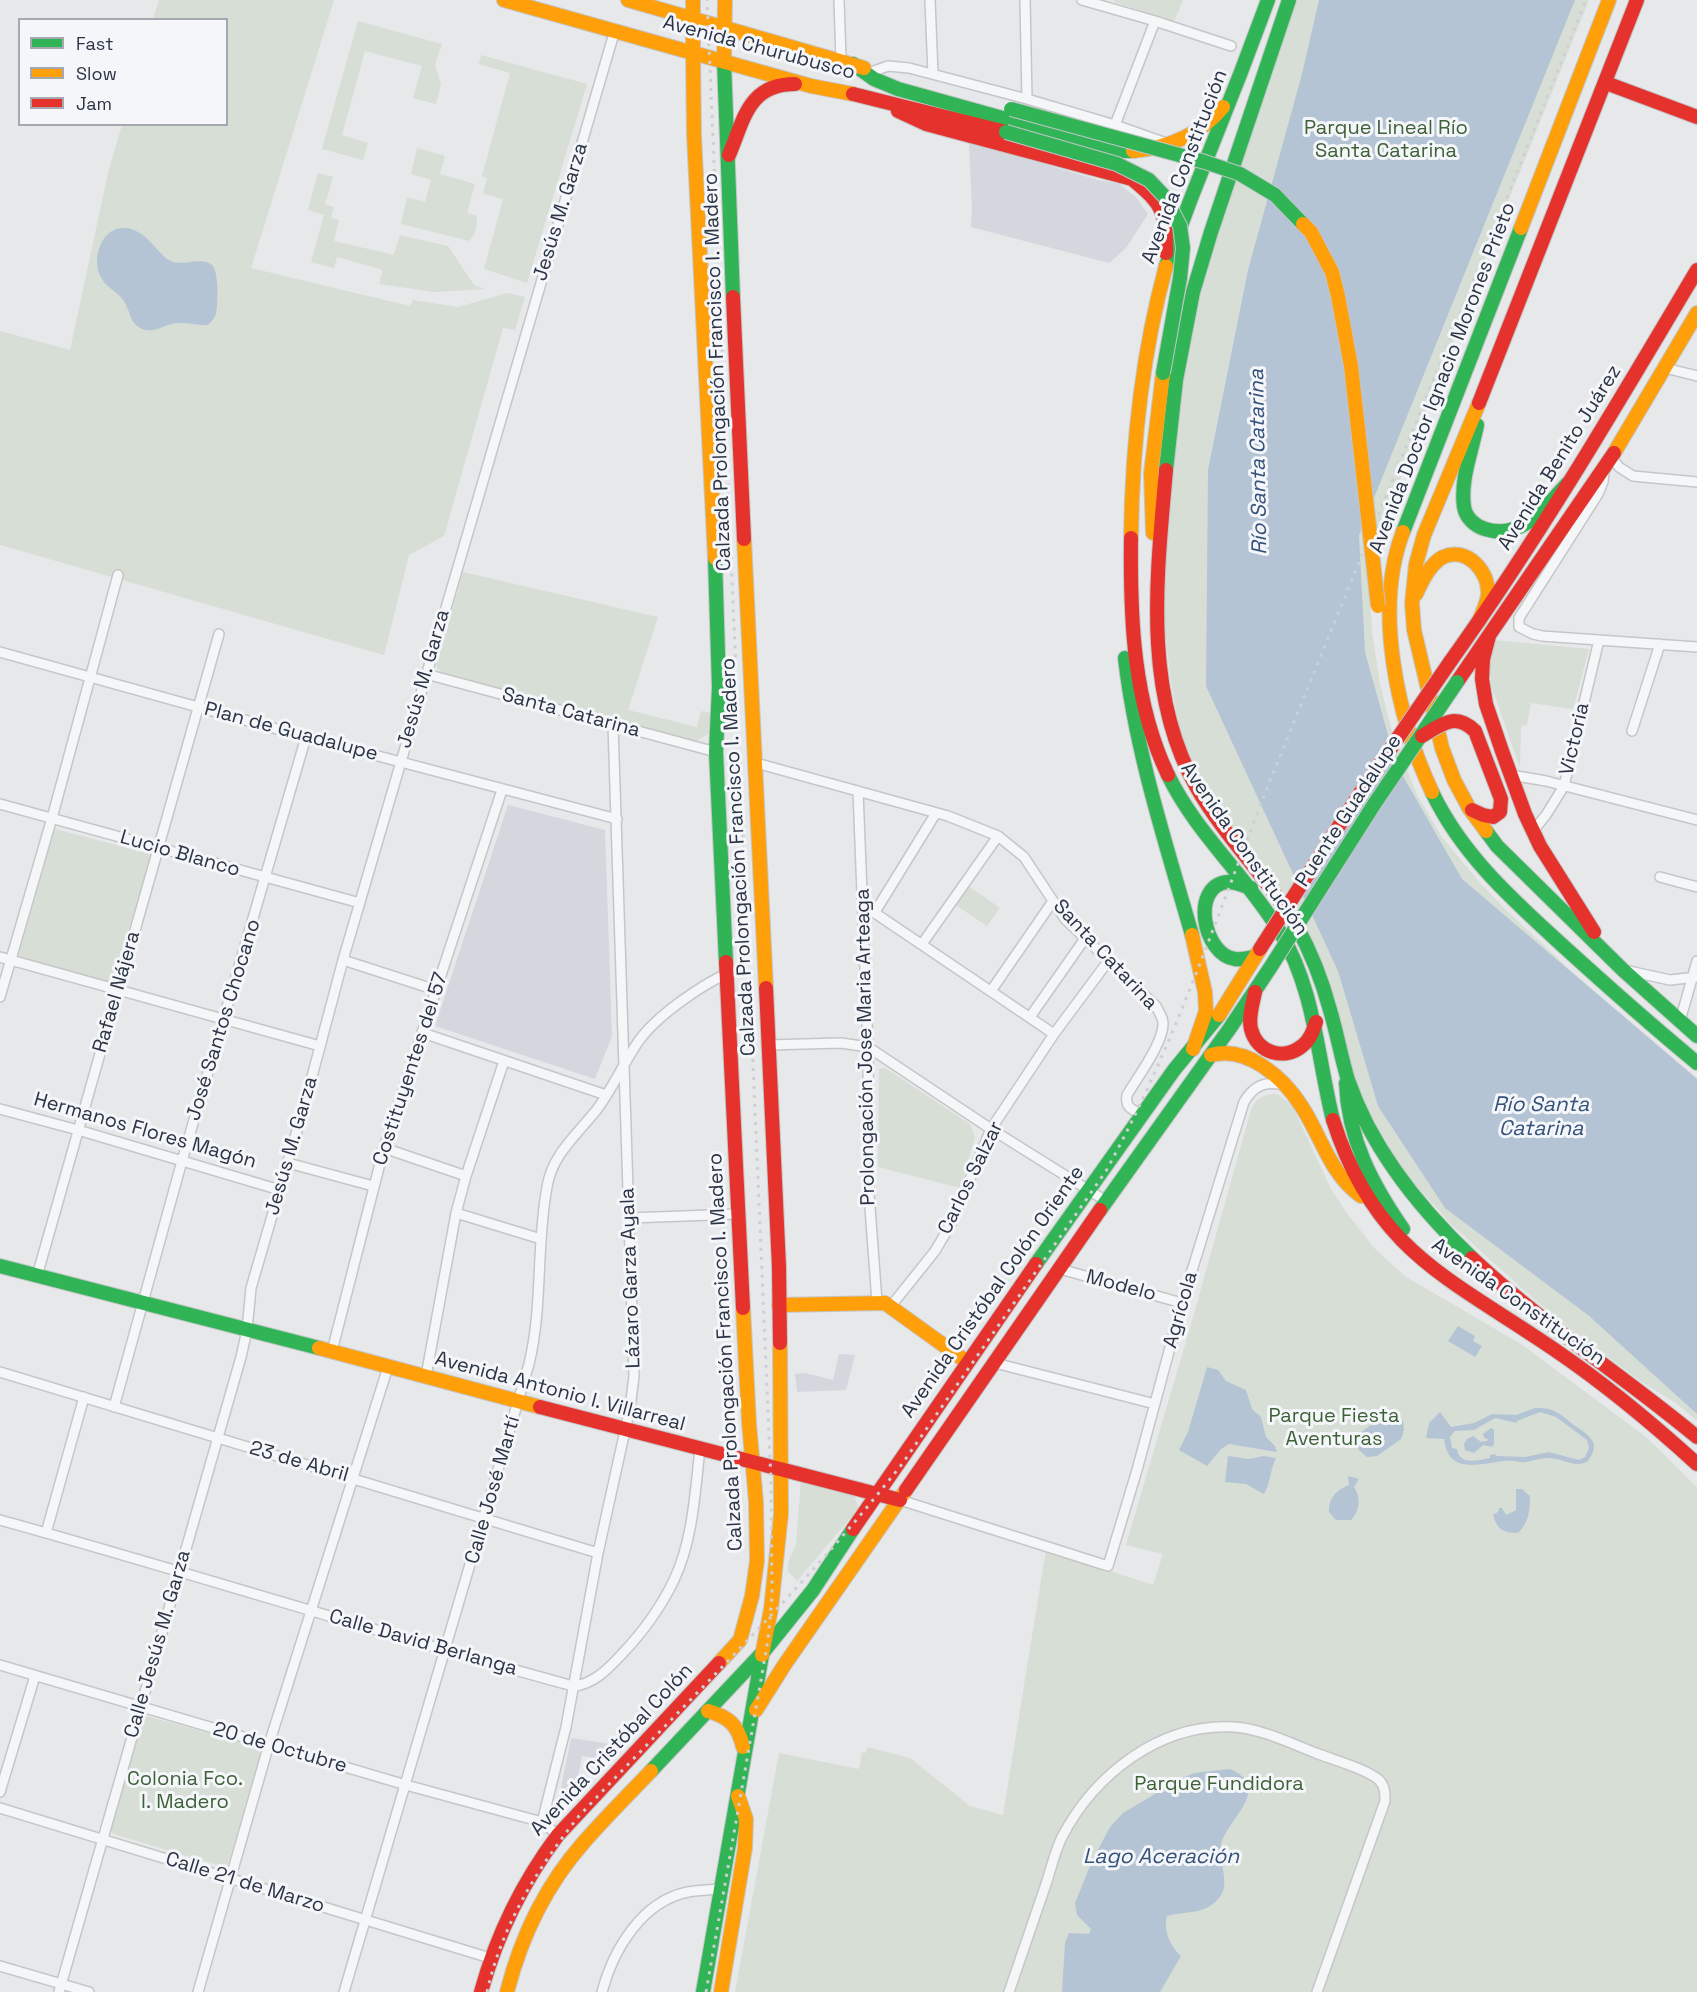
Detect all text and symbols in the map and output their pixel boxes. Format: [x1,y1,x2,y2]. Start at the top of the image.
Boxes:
street label: Avenida Churubusco [660,11,858,85]
legend [18,18,228,126]
text: Fast [76,32,113,55]
text: Slow [76,62,117,85]
street label: Avenida Constitución [1137,67,1233,267]
text: Jam [76,92,112,115]
park label: Parque Lineal Río Santa Catarina [1304,117,1468,164]
street label: Jesús M. Garza [529,140,593,284]
street label: Calzada Prolongación Francisco I. Madero [699,172,737,572]
street label: Avenida Doctor Ignacio Morones Prieto [1365,199,1521,557]
street label: Avenida Benito Juárez [1493,361,1627,555]
water label: Río Santa Catarina [1245,369,1273,555]
street label: Jesús M. Garza [393,607,455,751]
street label: Calzada Prolongación Francisco I. Madero [717,657,761,1057]
street label: Santa Catarina [499,683,643,743]
street label: Plan de Guadalupe [202,697,380,767]
street label: Victoria [1555,700,1595,778]
street label: Puente Guadalupe [1291,730,1407,892]
street label: Avenida Constitución [1175,758,1313,940]
street label: Lucio Blanco [117,825,243,883]
street label: Prolongación Jose Maria Arteaga [851,888,881,1206]
street label: Santa Catarina [1048,895,1162,1015]
street label: José Santos Chocano [182,916,266,1124]
street label: Rafael Nájera [88,928,146,1056]
street label: Costituyentes del 57 [368,970,454,1168]
street label: Jesús M. Garza [261,1074,323,1218]
street label: Hermanos Flores Magón [31,1088,259,1174]
water label: Río Santa Catarina [1493,1092,1589,1142]
street label: Carlos Salzar [933,1118,1009,1238]
street label: Calzada Prolongación Francisco I. Madero [704,1152,748,1552]
street label: Avenida Cristóbal Colón Oriente [896,1161,1090,1423]
street label: Lázaro Garza Ayala [616,1187,646,1369]
street label: Avenida Constitución [1427,1233,1609,1371]
street label: Modelo [1083,1265,1159,1307]
street label: Agrícola [1159,1269,1203,1351]
street label: Avenida Antonio I. Villarreal [432,1347,688,1437]
park label: Parque Fiesta Aventuras [1268,1405,1400,1452]
street label: Calle José Martí [460,1413,526,1567]
street label: 23 de Abril [247,1436,351,1488]
street label: Calle Jesús M. Garza [120,1547,196,1741]
street label: Calle David Berlanga [326,1605,520,1681]
street label: Avenida Cristóbal Colón [526,1659,698,1841]
street label: 20 de Octubre [210,1717,350,1779]
park label: Colonia Fco. I. Madero [127,1768,243,1815]
park label: Parque Fundidora [1134,1773,1304,1797]
water label: Lago Aceración [1083,1844,1239,1870]
street label: Calle 21 de Marzo [162,1847,328,1919]

